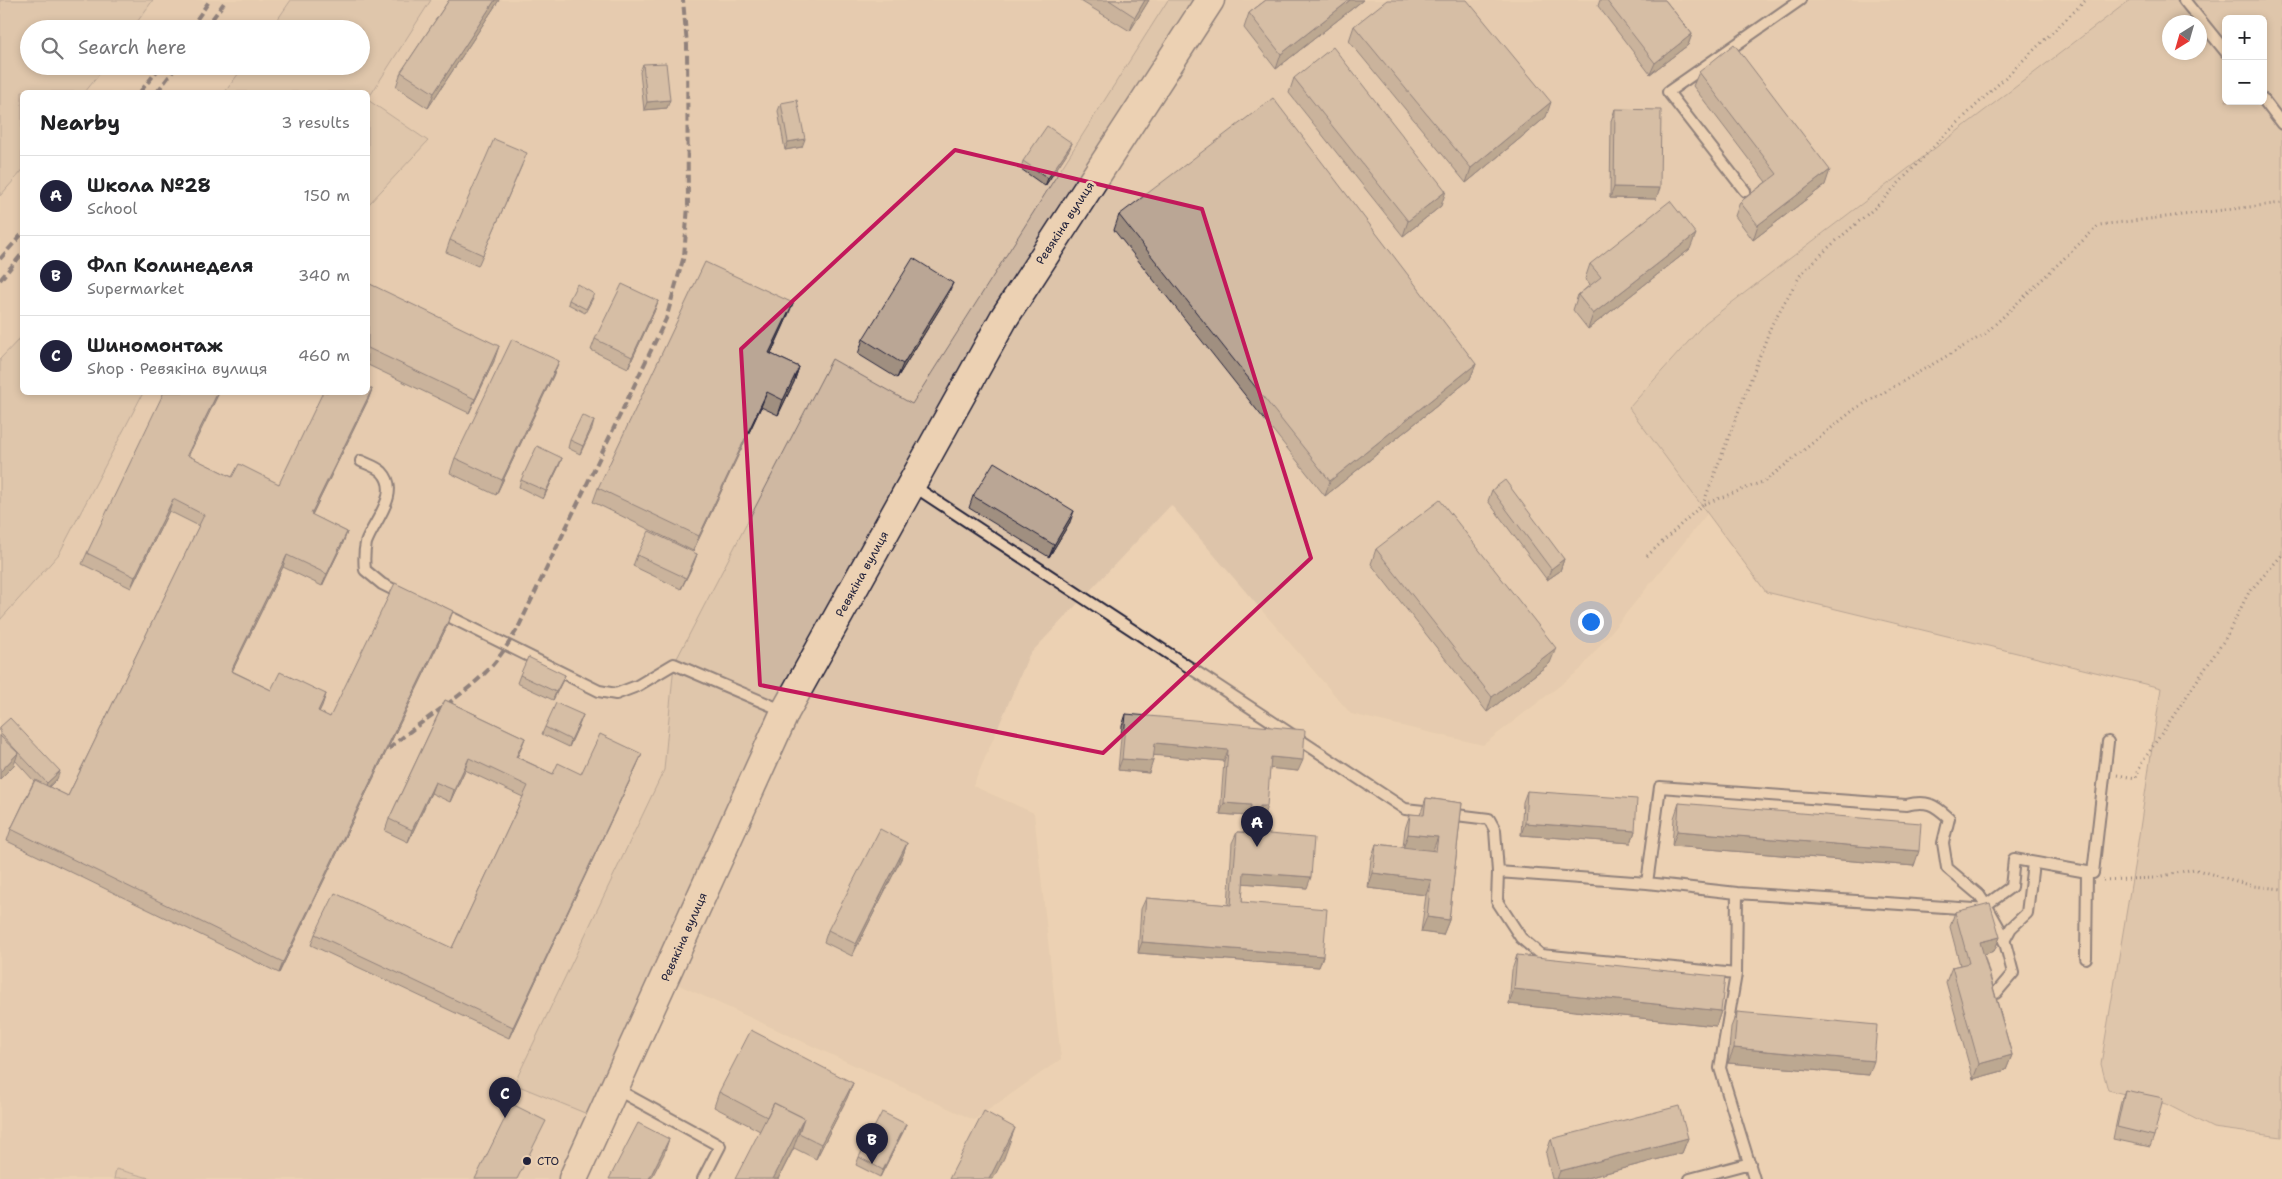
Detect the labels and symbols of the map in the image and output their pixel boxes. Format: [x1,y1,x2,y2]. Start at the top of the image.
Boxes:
north arrow [2162,15,2207,60]
street label: Ревякіна вулиця [1032,178,1098,268]
street label: Ревякіна вулиця [832,528,892,620]
your location [1578,609,1604,635]
pin: A [1241,806,1273,847]
street label: Ревякіна вулиця [657,890,711,984]
pin: C [489,1077,521,1118]
pin: B [856,1123,888,1164]
place label: СТО [537,1153,559,1169]
marker: СТО [521,1155,533,1167]

